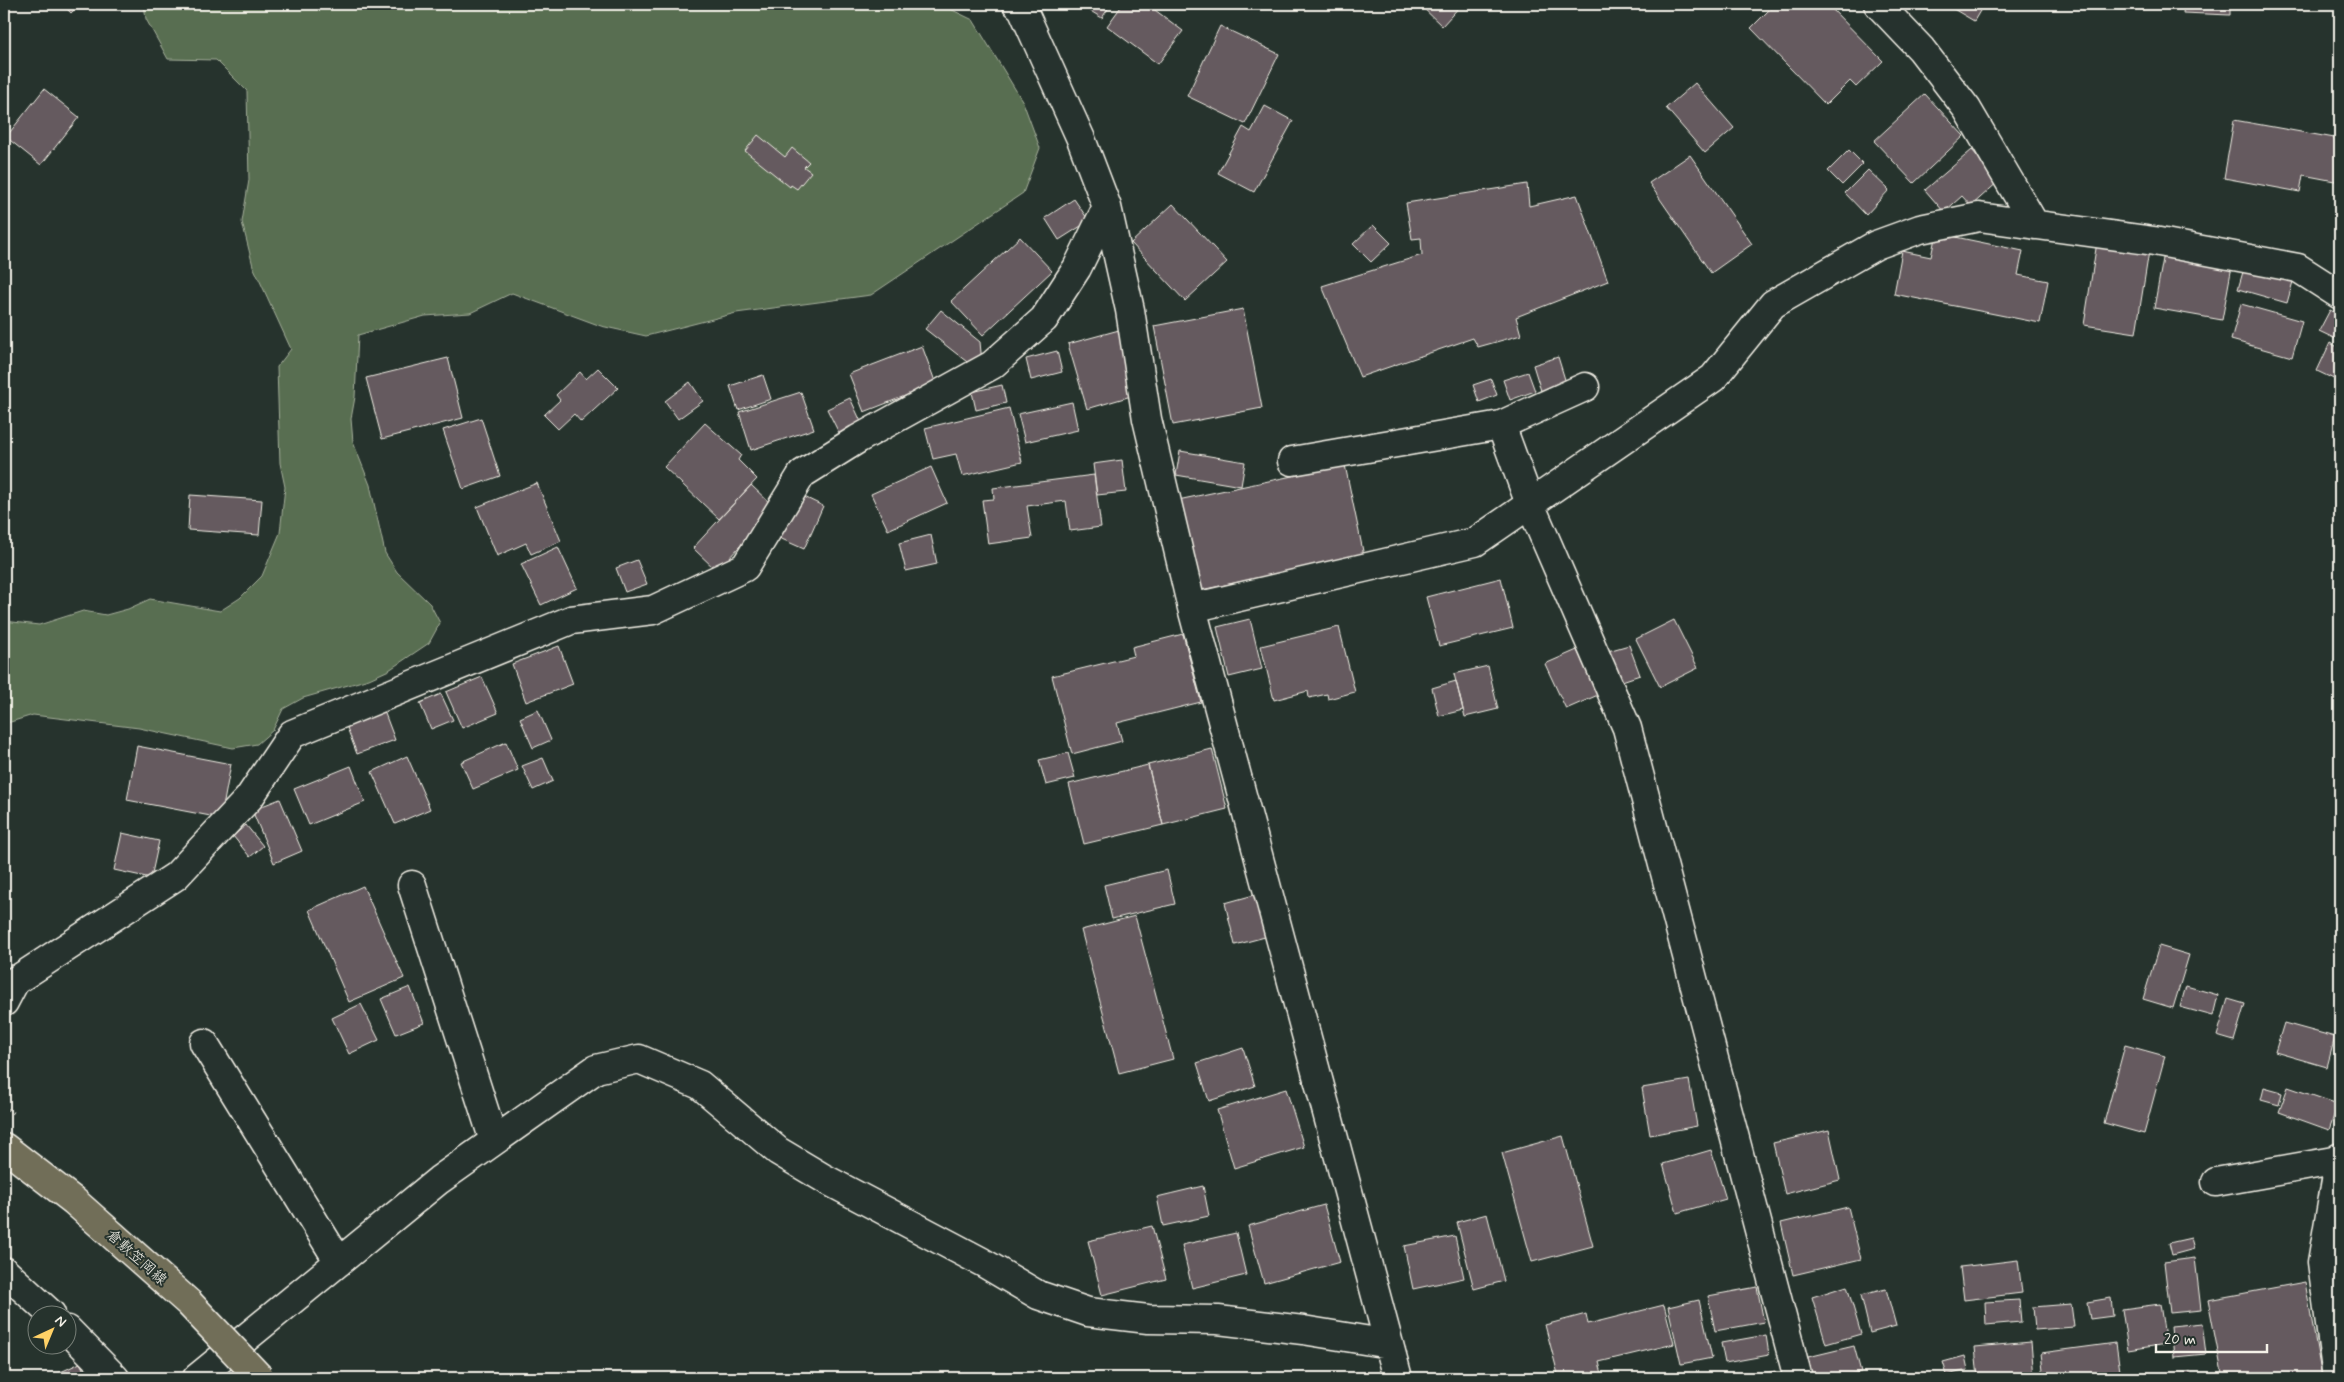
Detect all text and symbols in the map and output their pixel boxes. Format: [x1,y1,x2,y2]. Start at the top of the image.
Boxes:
street label: 倉敷笠岡線 [102,1225,171,1290]
north arrow [28,1304,78,1354]
text: N [51,1312,70,1331]
scale bar [2156,1322,2268,1354]
text: 20 m [2164,1330,2196,1350]

